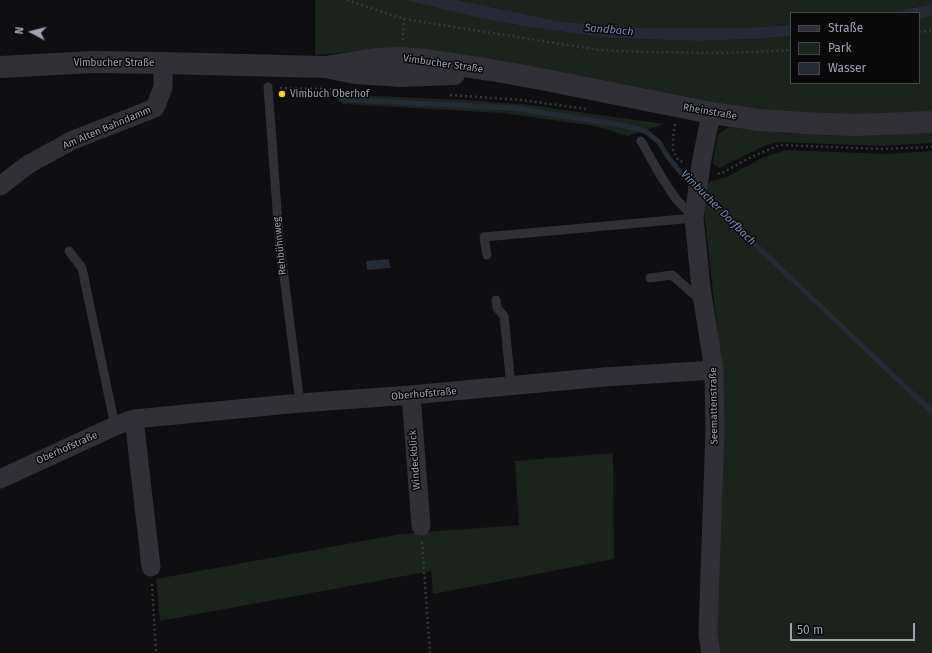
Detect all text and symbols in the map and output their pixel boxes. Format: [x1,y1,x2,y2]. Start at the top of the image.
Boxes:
north arrow [12,12,52,52]
legend [790,12,920,84]
water label: Sandbach [584,21,634,39]
text: Straße [828,21,863,35]
text: N [13,26,26,35]
text: Park [828,41,852,55]
street label: Vimbucher Straße [402,52,484,76]
street label: Vimbucher Straße [74,57,154,69]
text: Wasser [828,61,866,75]
place label: Vimbuch Oberhof [290,88,369,100]
marker: Vimbuch Oberhof [277,89,287,99]
street label: Rheinstraße [682,101,738,123]
street label: Am Alten Bahndamm [61,104,153,152]
water label: Vimbucher Dorfbach [678,168,758,248]
street label: Rehbühnweg [271,216,289,276]
street label: Seemattenstraße [707,367,721,445]
street label: Oberhofstraße [391,385,457,403]
street label: Oberhofstraße [35,429,99,467]
street label: Windeckblick [407,430,423,490]
scale bar [792,615,917,641]
text: 50 m [797,623,823,637]

